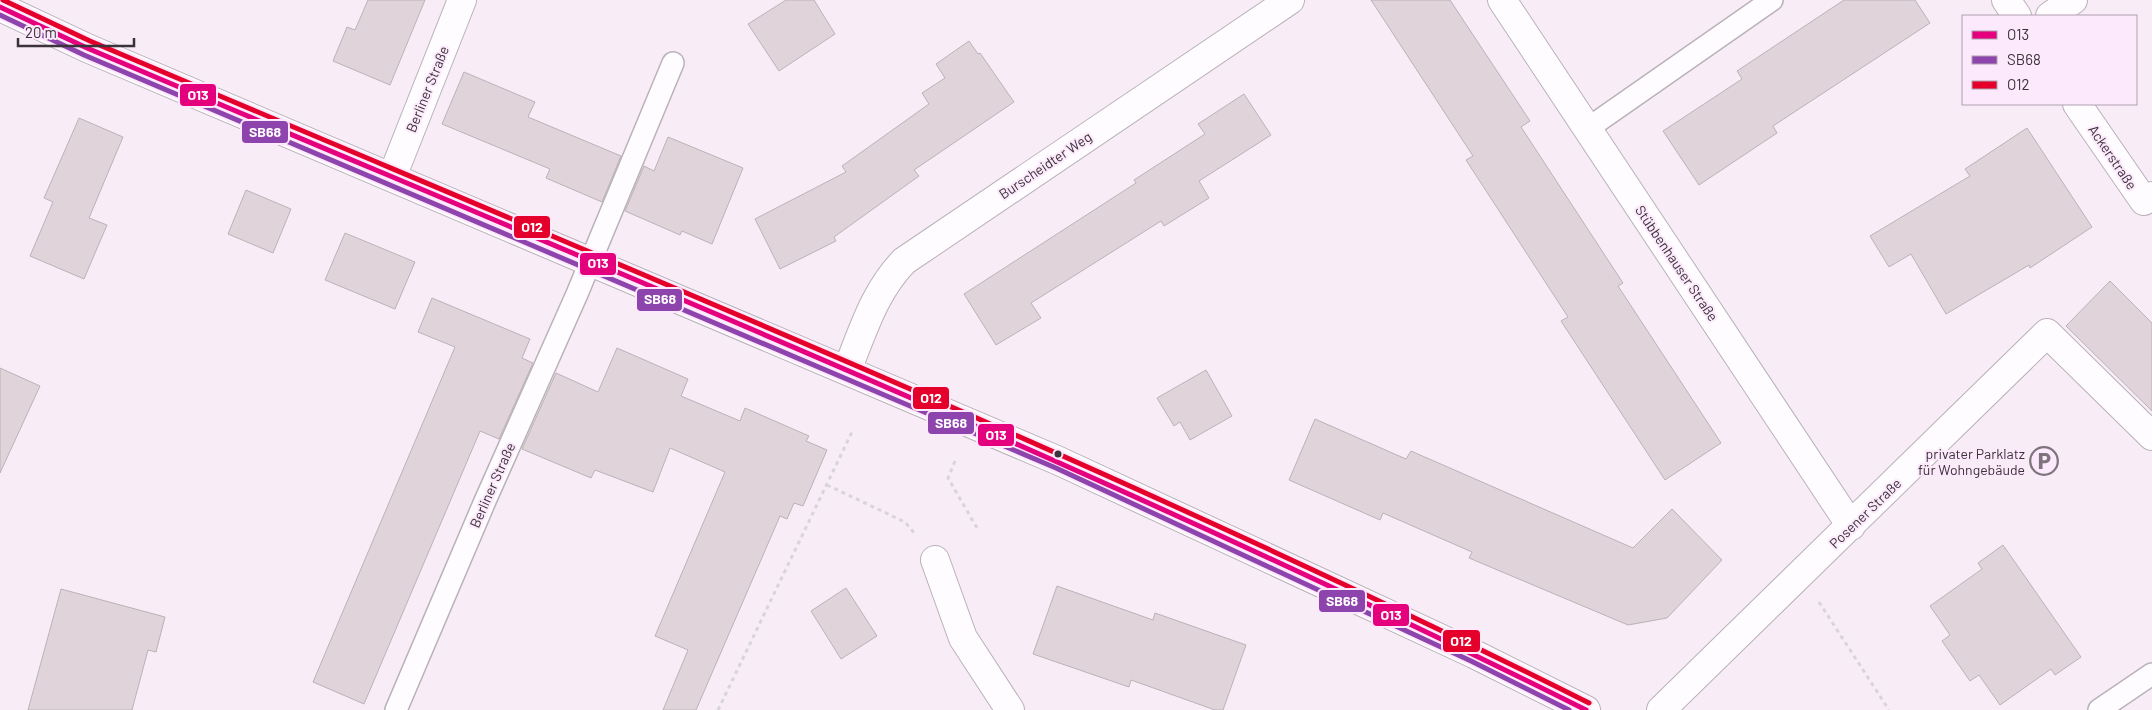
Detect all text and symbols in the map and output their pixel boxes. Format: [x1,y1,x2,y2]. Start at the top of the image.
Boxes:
scale bar [18,15,134,47]
legend [1962,15,2137,105]
text: 20 m [25,23,57,41]
text: O13 [2007,25,2029,43]
street label: Berliner Straße [402,43,452,135]
text: SB68 [2007,50,2041,68]
text: O12 [2007,75,2030,93]
line badge: O13 [179,83,217,107]
text: O13 [187,86,209,103]
line badge: SB68 [241,120,289,144]
street label: Ackerstraße [2085,122,2141,192]
text: SB68 [249,123,281,140]
street label: Burscheidter Weg [995,128,1095,202]
street label: Stübbenhauser Straße [1632,202,1722,324]
line badge: O12 [513,215,551,239]
text: O12 [521,218,543,235]
line badge: O13 [579,252,617,276]
text: O13 [587,254,609,271]
line badge: SB68 [636,288,683,312]
text: SB68 [644,290,676,307]
line badge: O12 [912,386,950,410]
text: O12 [920,389,942,406]
line badge: SB68 [927,411,975,435]
text: SB68 [935,414,967,431]
line badge: O13 [977,423,1015,447]
text: O13 [985,426,1007,443]
street label: Berliner Straße [466,440,518,530]
place label: privater Parklatz für Wohngebäude [1918,445,2025,478]
parking icon: privater Parklatz für Wohngebäude [2029,446,2059,476]
unlabelled marker [1053,449,1063,459]
street label: Posener Straße [1825,474,1905,552]
line badge: SB68 [1318,589,1366,613]
text: SB68 [1326,592,1358,609]
line badge: O13 [1372,603,1410,627]
text: O13 [1380,606,1402,623]
line badge: O12 [1442,629,1481,653]
text: O12 [1450,632,1472,649]

